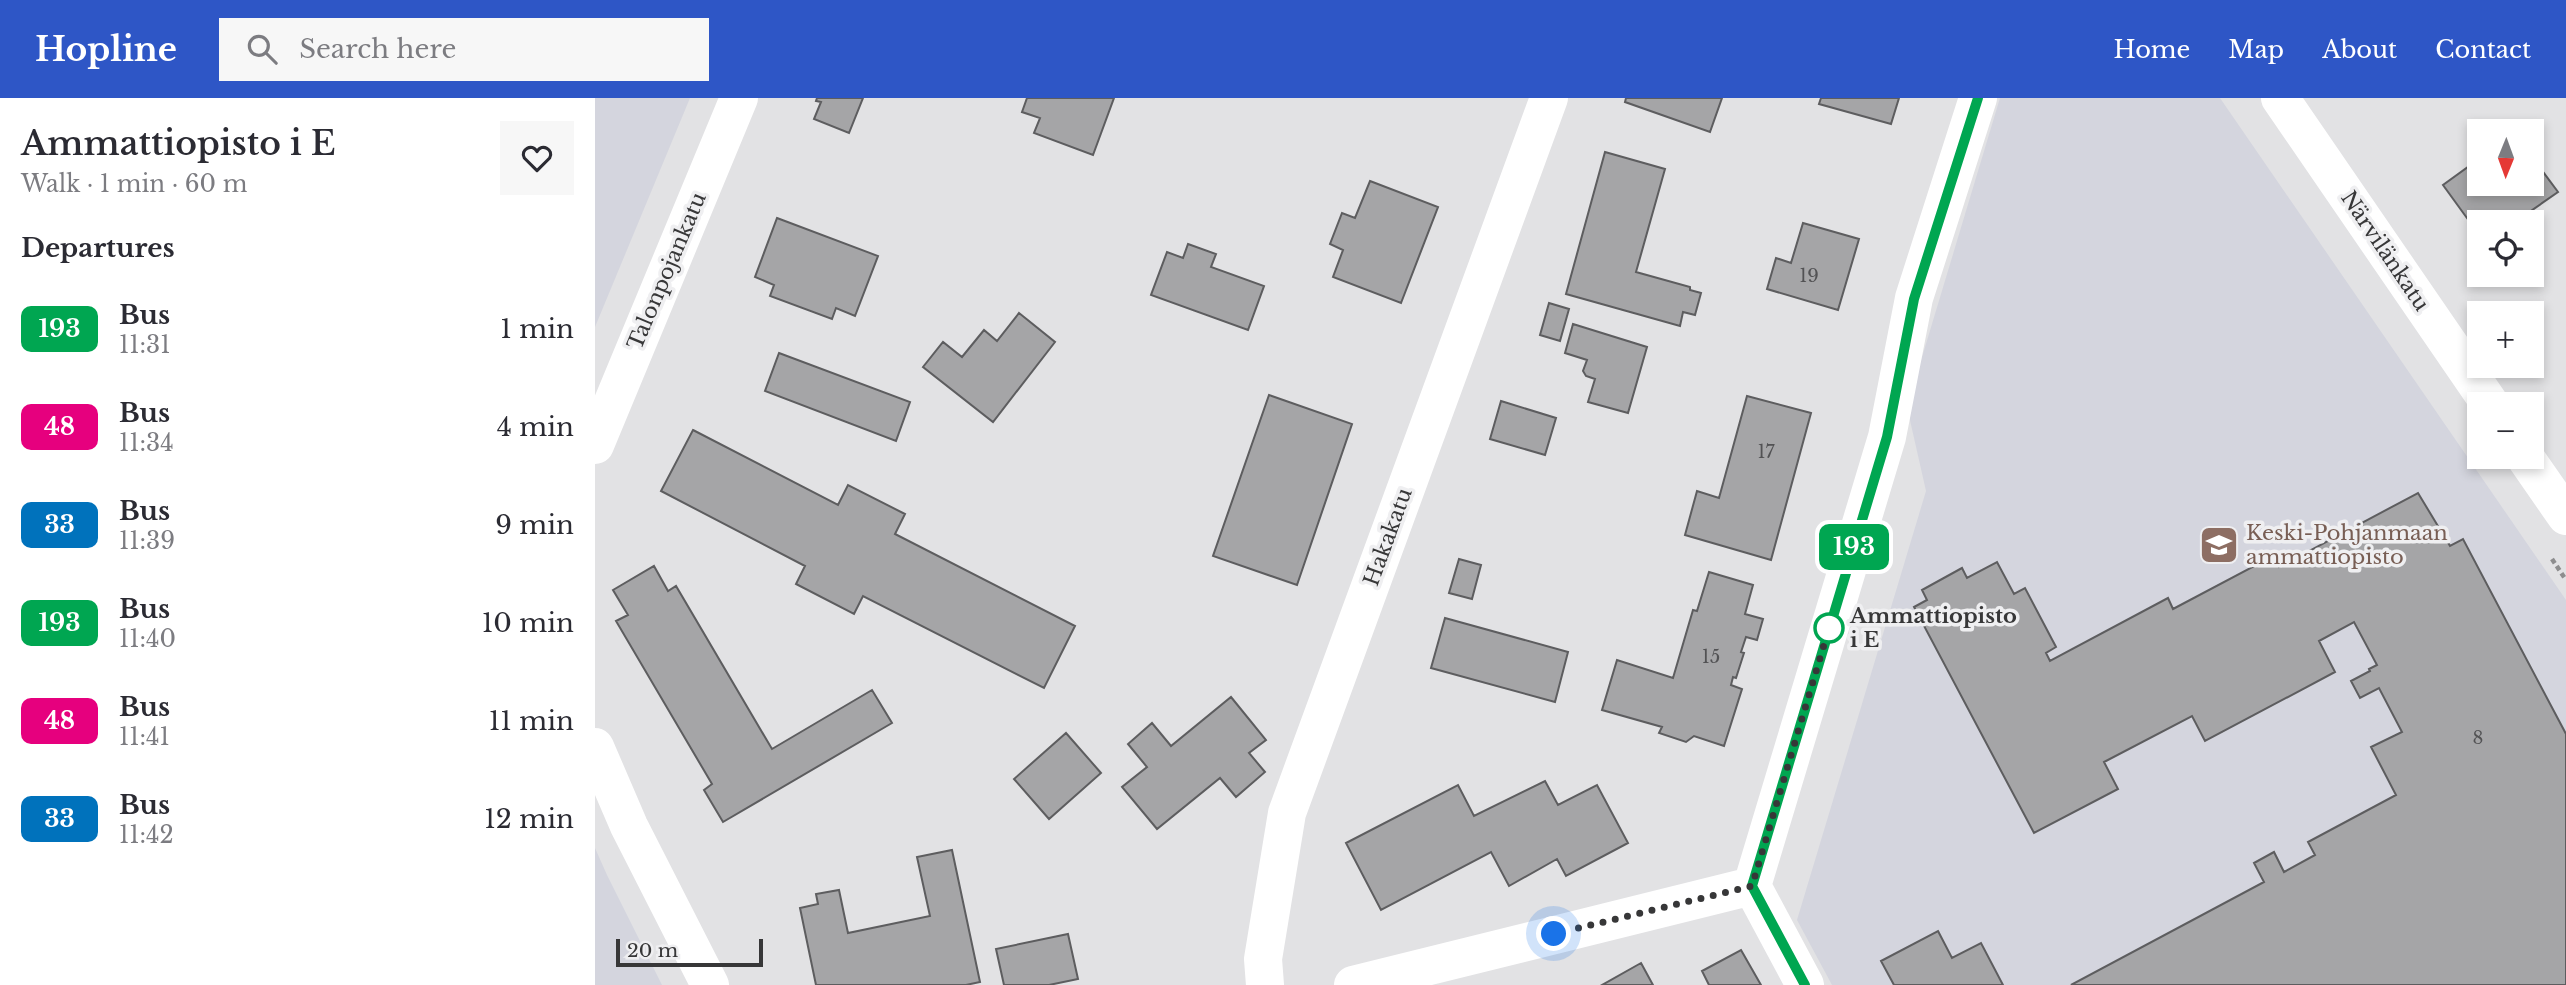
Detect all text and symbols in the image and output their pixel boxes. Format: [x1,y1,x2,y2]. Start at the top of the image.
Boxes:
search box [219,18,709,81]
text: Hopline [35,29,177,70]
icon: search [243,30,281,68]
text: Search here [299,33,456,65]
text: Home [2114,35,2190,64]
text: Map [2228,35,2284,64]
text: About [2322,35,2397,64]
text: Contact [2435,35,2531,64]
north arrow [2467,119,2545,196]
map controls [2467,119,2544,469]
button: heart [500,121,574,195]
text: Ammattiopisto i E [21,123,336,164]
text: Walk · 1 min · 60 m [21,170,247,198]
street label: Närvilänkatu [2335,186,2435,316]
street label: Talonpojankatu [622,188,712,354]
button: locate [2467,210,2544,287]
text: Departures [21,232,175,264]
house number: 19 [1799,265,1819,287]
text: Bus [119,299,170,331]
button: + [2467,301,2544,378]
text: 1 min [500,313,574,345]
text: 193 [39,314,80,343]
text: 11:31 [119,331,171,359]
button: − [2467,392,2544,469]
text: Bus [119,397,170,429]
text: 4 min [497,411,574,443]
text: 48 [44,412,75,441]
text: 11:34 [119,429,174,457]
house number: 17 [1757,441,1775,463]
street label: Hakakatu [1358,485,1418,589]
text: Bus [119,495,170,527]
text: 9 min [495,509,574,541]
text: 33 [44,510,75,539]
place label: Keski-Pohjanmaan ammattiopisto [2246,520,2448,570]
line badge: 193 [1814,524,1894,570]
school or university icon: Keski-Pohjanmaan ammattiopisto [2198,524,2240,566]
text: 11:39 [119,527,175,555]
text: 193 [1833,532,1875,561]
text: Bus [119,593,170,625]
place label: Ammattiopisto i E [1849,603,2017,653]
text: 10 min [482,607,574,639]
text: 193 [39,608,80,637]
marker: Ammattiopisto i E [1814,613,1844,643]
text: 11:40 [119,625,176,653]
house number: 15 [1702,646,1720,668]
text: Bus [119,691,170,723]
text: 11 min [489,705,574,737]
text: 48 [44,706,75,735]
text: 11:41 [119,723,170,751]
house number: 8 [2473,727,2483,749]
text: Bus [119,789,170,821]
text: 12 min [484,803,574,835]
text: 33 [44,804,75,833]
text: 11:42 [119,821,174,849]
your location [1536,916,1571,951]
scale bar [616,936,763,968]
text: 20 m [627,939,678,962]

